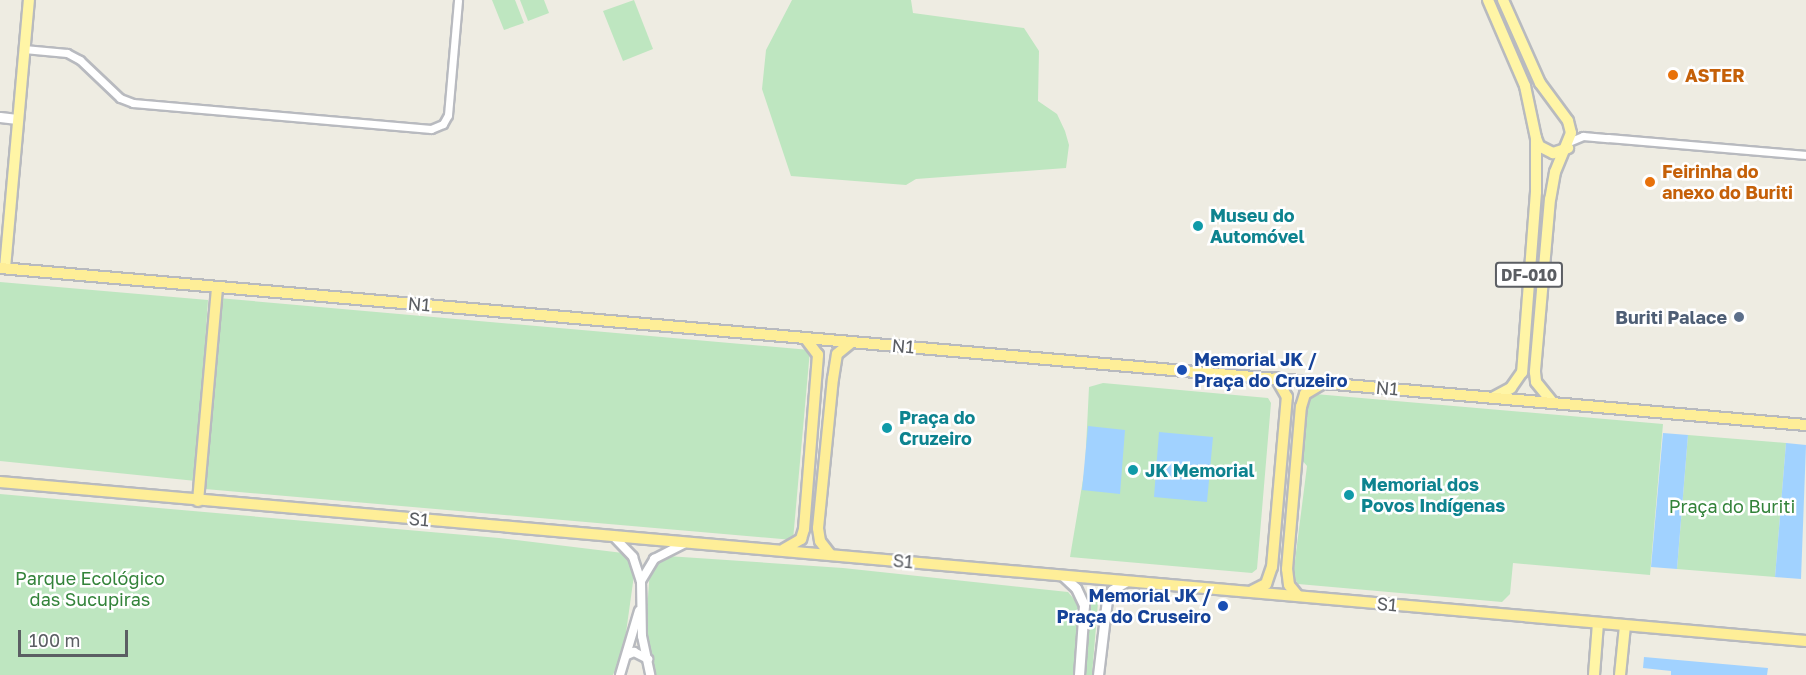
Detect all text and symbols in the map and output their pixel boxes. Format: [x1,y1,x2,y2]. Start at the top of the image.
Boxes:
place label: ASTER [1685,64,1745,86]
marker: ASTER [1666,68,1680,82]
place label: Feirinha do anexo do Buriti [1662,161,1793,204]
marker: Feirinha do anexo do Buriti [1643,175,1657,189]
place label: Museu do Automóvel [1210,205,1304,248]
marker: Museu do Automóvel [1191,219,1205,233]
road number: DF-010 [1494,262,1564,288]
street label: N1 [407,292,431,316]
place label: Buriti Palace [1615,306,1727,328]
marker: Buriti Palace [1732,310,1746,324]
street label: N1 [891,334,915,358]
place label: Memorial JK / Praça do Cruzeiro [1194,349,1348,392]
marker: Memorial JK / Praça do Cruzeiro [1175,363,1189,377]
street label: N1 [1375,376,1399,400]
place label: Praça do Cruzeiro [899,407,975,450]
marker: Praça do Cruzeiro [880,421,894,435]
place label: JK Memorial [1145,459,1254,481]
marker: JK Memorial [1126,463,1140,477]
place label: Memorial dos Povos Indígenas [1361,474,1505,516]
marker: Memorial dos Povos Indígenas [1342,488,1356,502]
park label: Praça do Buriti [1669,495,1795,517]
street label: S1 [408,507,430,531]
street label: S1 [892,549,914,573]
park label: Parque Ecológico das Sucupiras [15,568,165,610]
place label: Memorial JK / Praça do Cruseiro [1056,585,1211,628]
street label: S1 [1376,592,1398,616]
marker: Memorial JK / Praça do Cruseiro [1216,599,1230,613]
scale bar [21,618,130,656]
text: 100 m [29,629,80,651]

